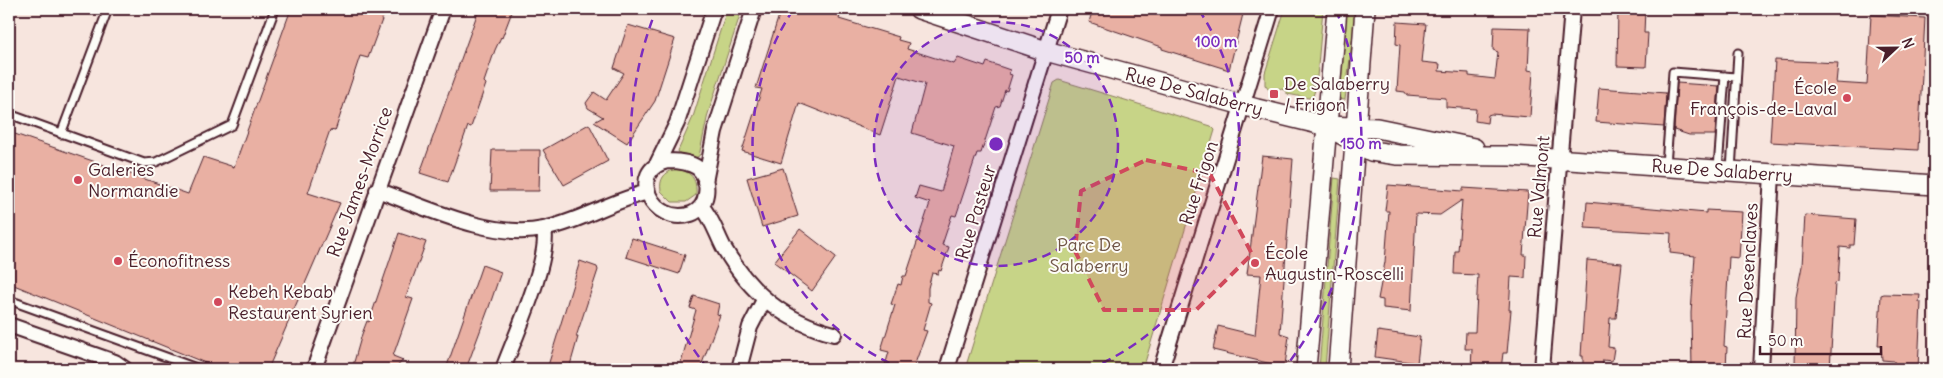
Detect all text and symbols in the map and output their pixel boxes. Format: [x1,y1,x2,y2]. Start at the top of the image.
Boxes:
north arrow [1870,22,1920,72]
text: 100 m [1195,32,1237,51]
text: N [1898,35,1918,51]
text: 50 m [1064,48,1100,67]
street label: Rue De Salaberry [1123,62,1266,121]
place label: De Salaberry / Frigon [1284,72,1390,116]
place label: École François-de-Laval [1690,76,1837,120]
marker: De Salaberry / Frigon [1268,88,1280,100]
marker: École François-de-Laval [1841,92,1853,104]
street label: Rue James-Morrice [322,104,397,260]
text: 150 m [1340,134,1382,153]
centre of rings [987,135,1005,153]
street label: Rue Valmont [1523,135,1554,239]
street label: Rue Frigon [1174,138,1223,228]
street label: Rue De Salaberry [1651,154,1793,187]
place label: Galeries Normandie [88,158,179,202]
street label: Rue Pasteur [950,161,1001,262]
marker: Galeries Normandie [72,174,84,186]
street label: Rue Desenclaves [1732,202,1763,340]
park label: Parc De Salaberry [1049,233,1129,277]
place label: École Augustin-Roscelli [1265,241,1404,285]
place label: Éconofitness [128,249,230,272]
marker: Éconofitness [112,255,124,267]
marker: École Augustin-Roscelli [1249,257,1261,269]
place label: Kebeh Kebab Restaurent Syrien [228,280,373,324]
marker: Kebeh Kebab Restaurent Syrien [212,296,224,308]
scale bar [1760,323,1882,355]
text: 50 m [1768,331,1803,350]

